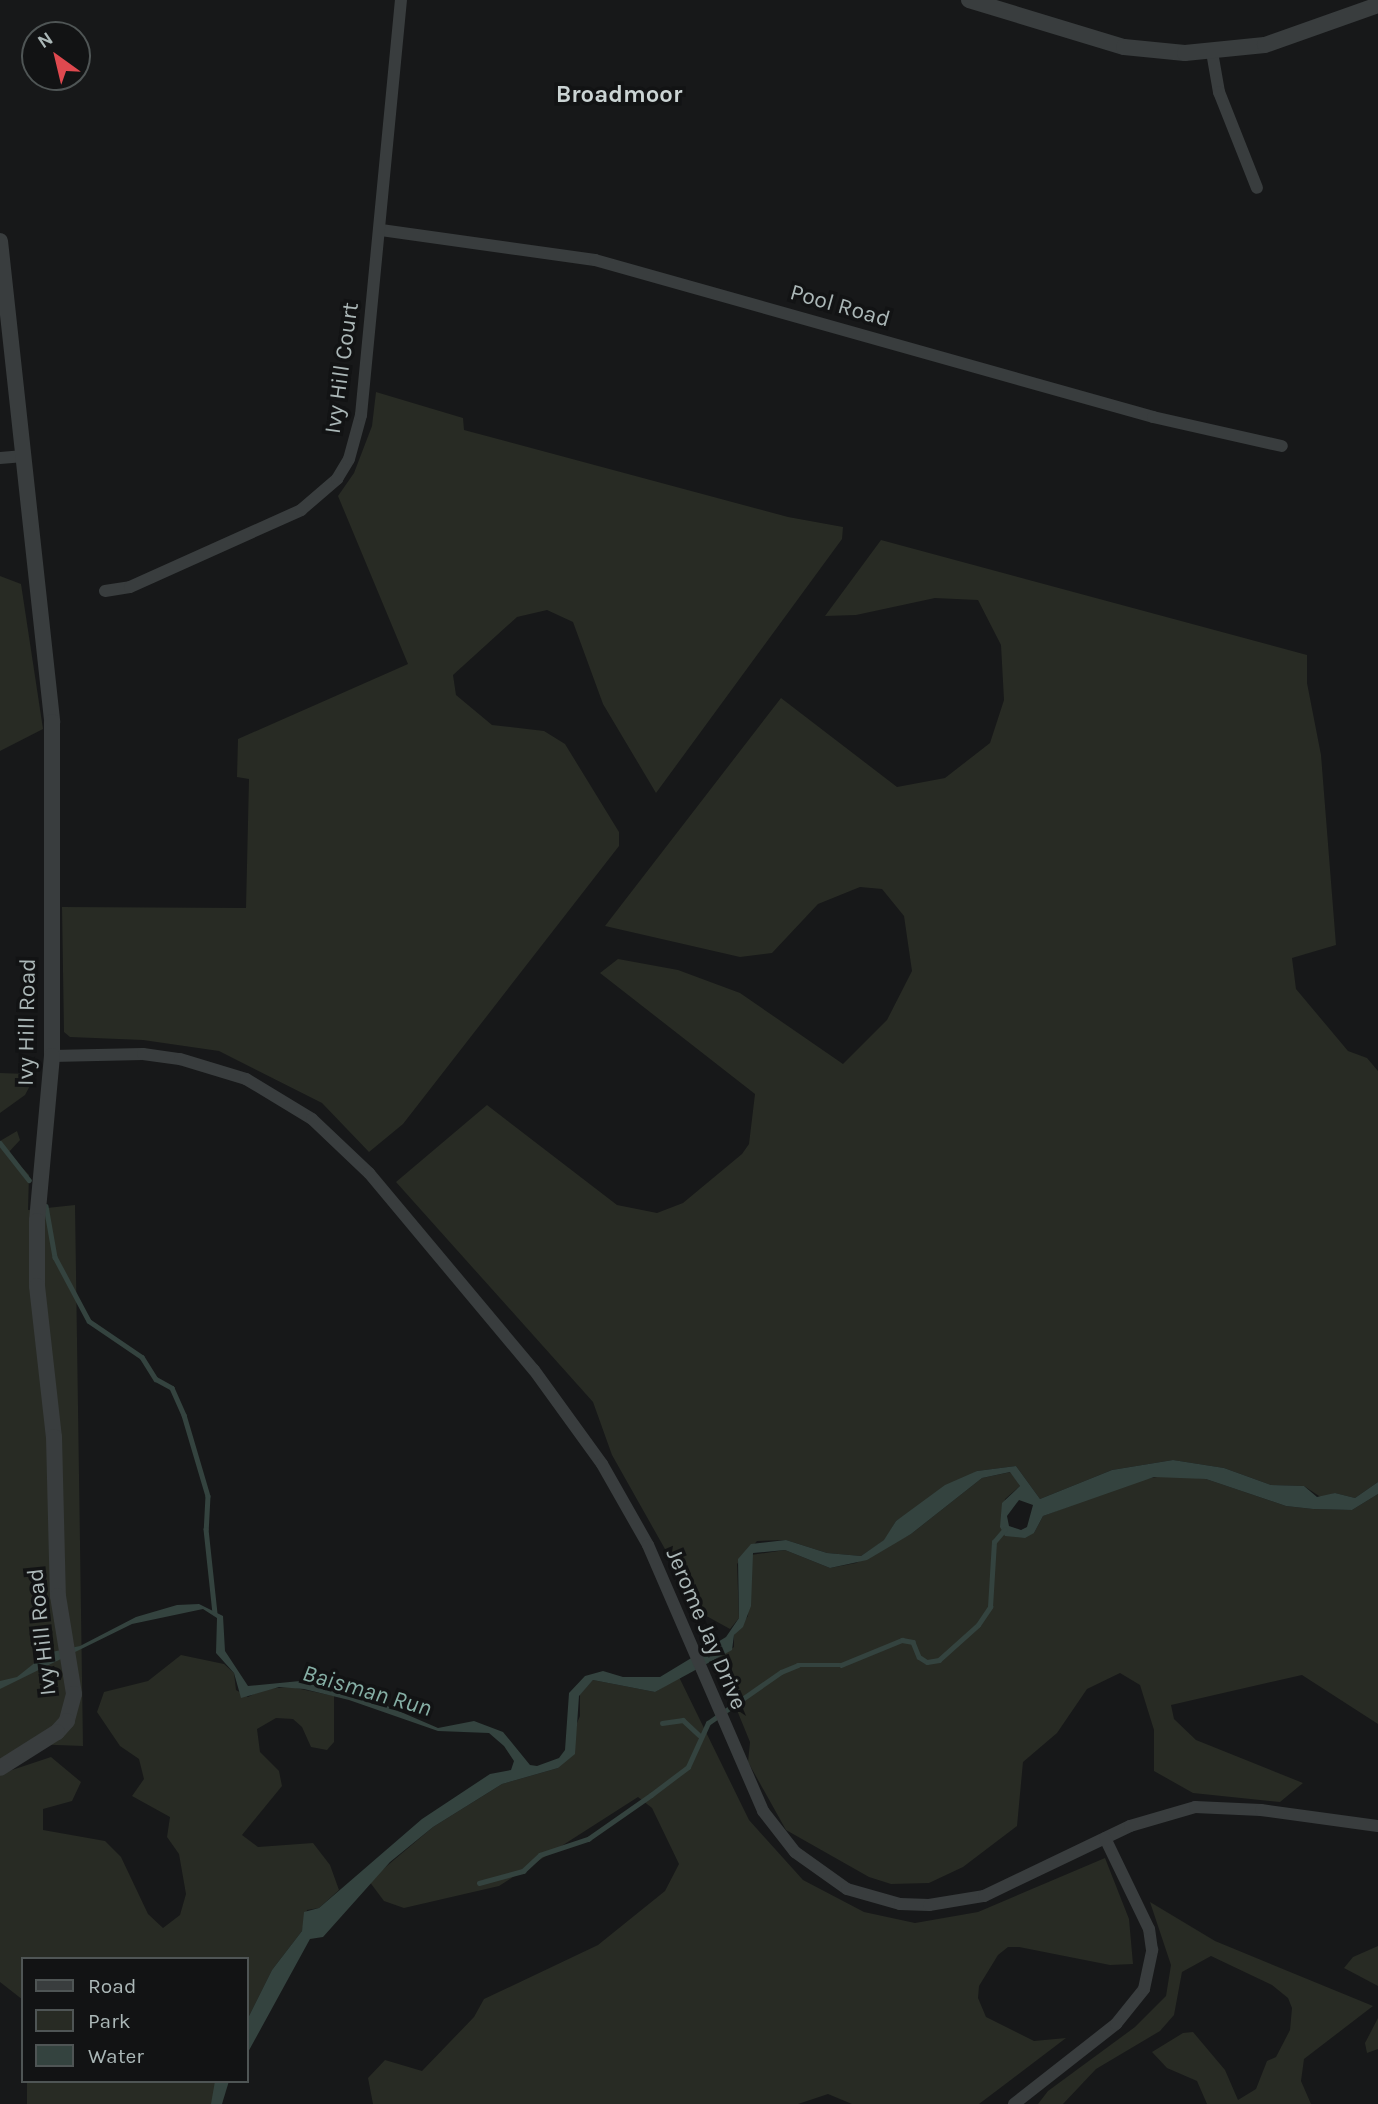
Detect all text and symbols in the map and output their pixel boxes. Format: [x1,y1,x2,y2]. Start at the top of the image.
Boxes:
north arrow [21,21,91,91]
text: N [34,27,57,53]
district label: Broadmoor [556,81,682,109]
street label: Pool Road [787,279,893,333]
street label: Ivy Hill Court [319,301,365,435]
street label: Ivy Hill Road [12,958,42,1086]
street label: Jerome Jay Drive [660,1544,752,1714]
street label: Ivy Hill Road [22,1567,62,1697]
water label: Baisman Run [299,1659,435,1723]
legend [21,1957,248,2083]
text: Road [88,1974,136,1998]
text: Park [88,2009,131,2033]
text: Water [88,2044,144,2068]

